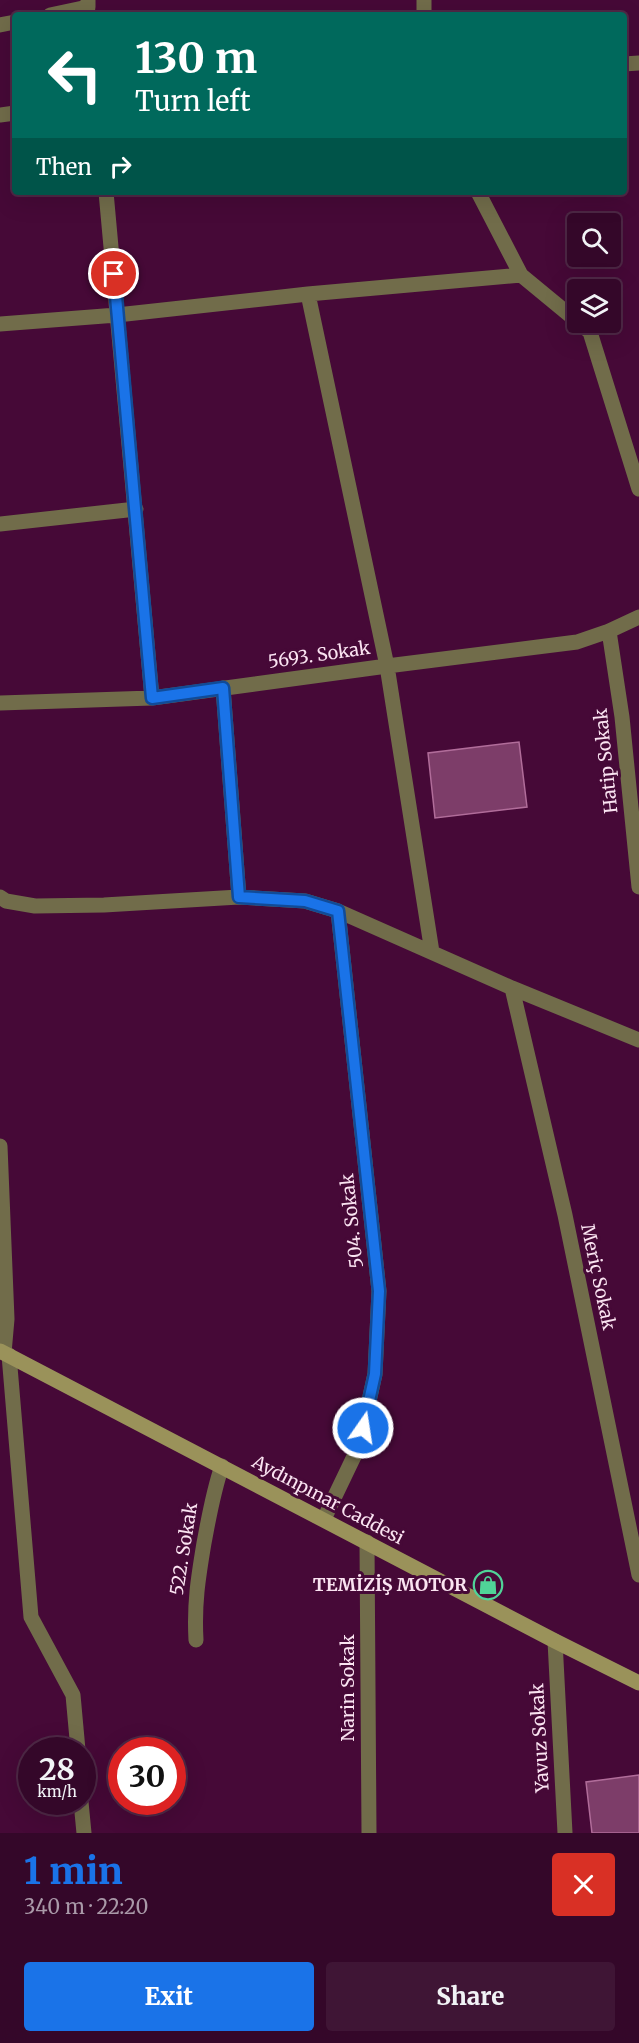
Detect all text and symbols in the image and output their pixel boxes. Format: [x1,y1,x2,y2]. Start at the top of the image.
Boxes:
text: 130 m [135,32,257,84]
icon: left [36,36,114,114]
text: Turn left [135,84,250,118]
icon: right [104,150,137,183]
text: Then [36,153,92,181]
map controls [567,213,621,333]
button: search [567,213,621,267]
pin [88,248,139,299]
icon: arrive [97,257,130,290]
button: layers [567,279,621,333]
street label: 5693. Sokak [266,636,372,673]
street label: Hatip Sokak [588,707,622,815]
street label: 504. Sokak [335,1172,368,1269]
street label: Meriç Sokak [576,1222,621,1333]
position arrow [331,1396,395,1460]
street label: Aydınpınar Caddesi [248,1449,408,1549]
street label: 522. Sokak [165,1500,202,1597]
shop icon: TEMİZİŞ MOTOR [472,1569,504,1601]
place label: TEMİZİŞ MOTOR [313,1573,467,1596]
street label: Narin Sokak [336,1634,359,1742]
street label: Yavuz Sokak [525,1682,554,1794]
speed limit sign: 30 [108,1737,186,1815]
text: 28 [39,1750,75,1788]
text: km/h [37,1782,77,1801]
text: 1 min [24,1849,123,1894]
button: close [552,1853,615,1916]
text: 340 m · 22:20 [24,1894,148,1919]
button: Exit [24,1962,314,2031]
button: Share [326,1962,615,2031]

